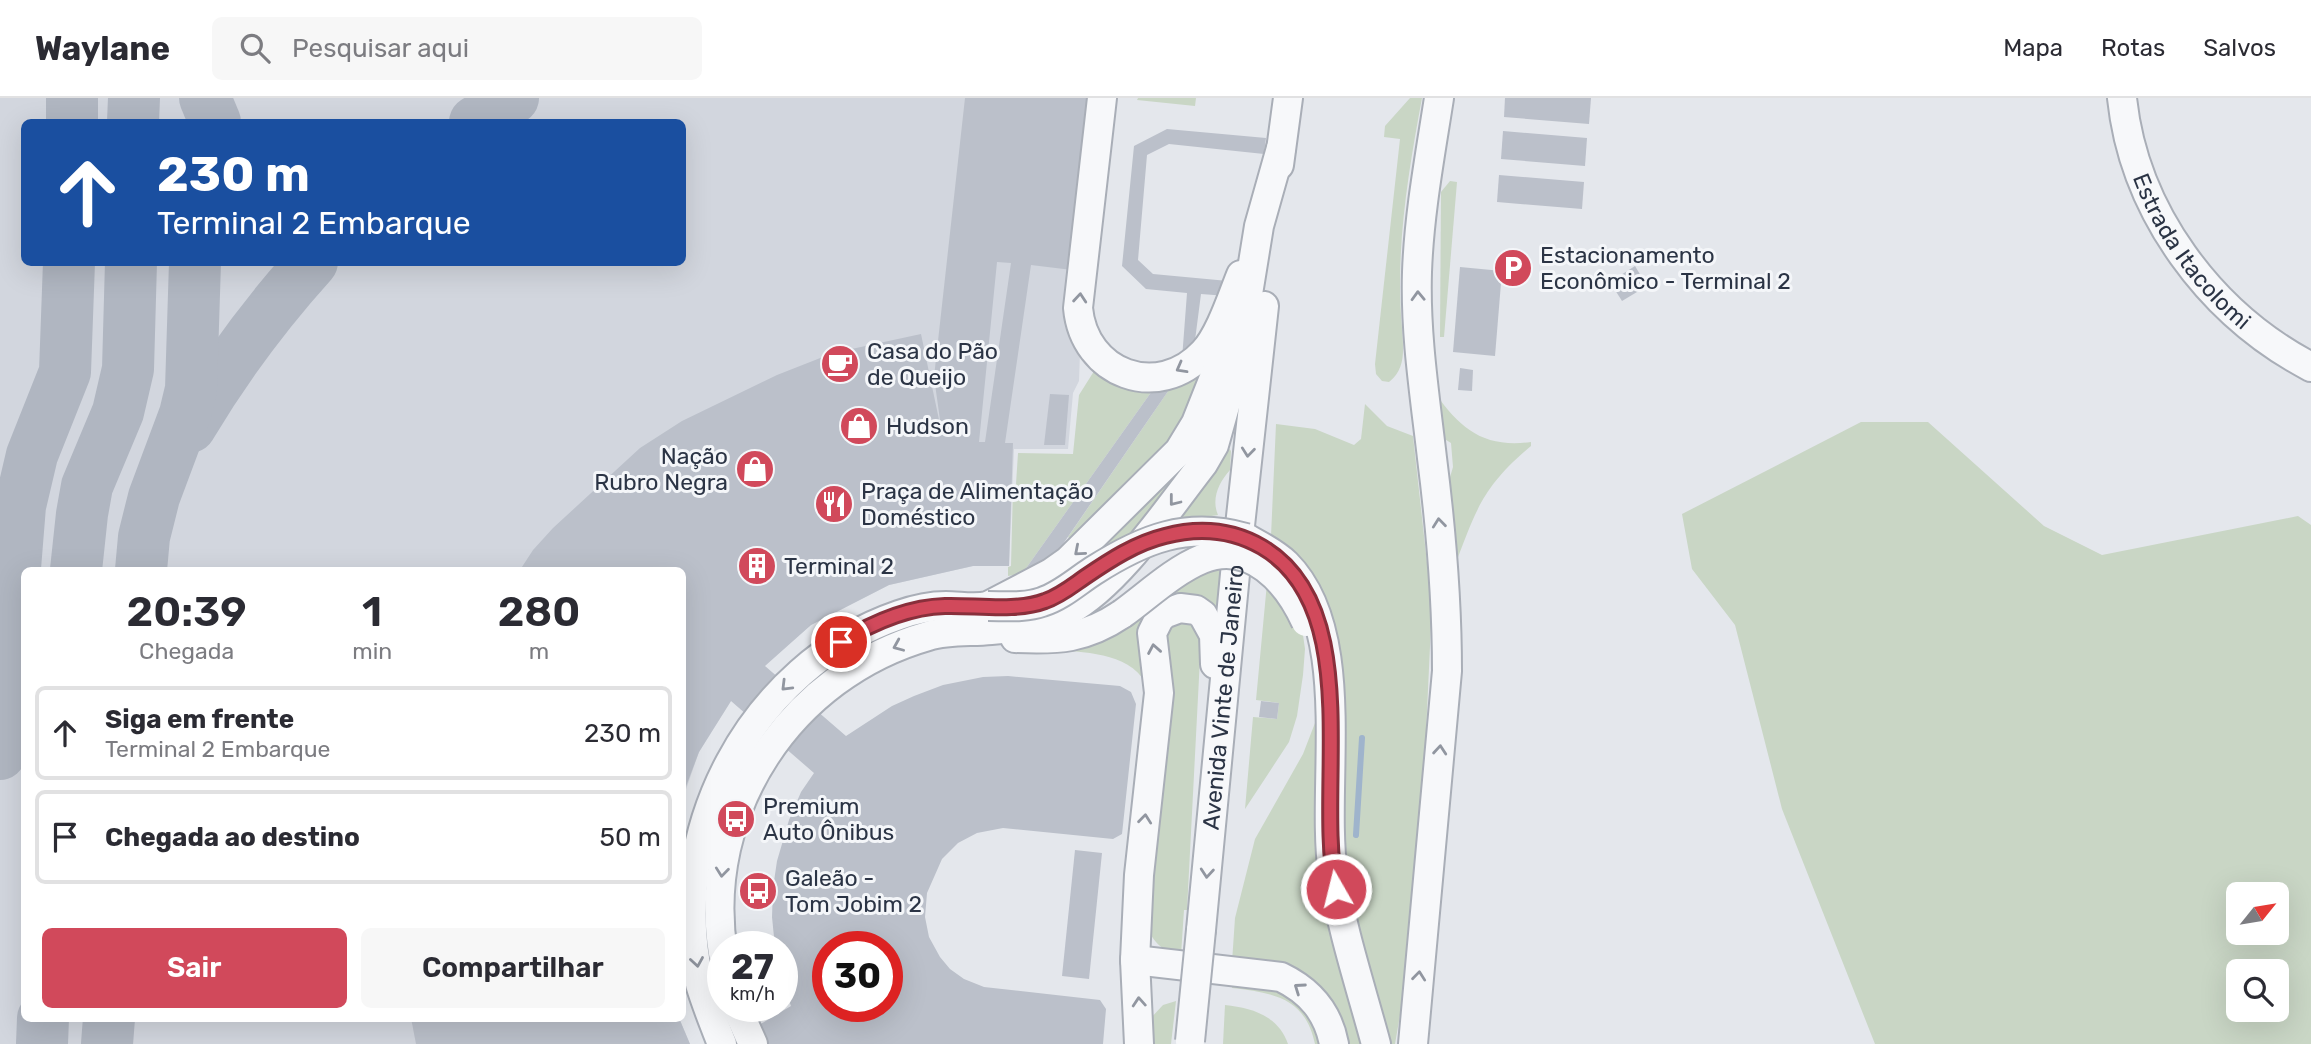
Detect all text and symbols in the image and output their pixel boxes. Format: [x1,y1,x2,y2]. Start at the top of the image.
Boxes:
search box [212,17,702,80]
text: Waylane [35,29,170,68]
icon: search [236,29,274,67]
text: Pesquisar aqui [292,33,469,64]
text: Mapa [2003,34,2063,62]
text: Rotas [2101,34,2165,62]
text: Salvos [2203,34,2276,62]
text: 230 m [157,145,310,203]
icon: ahead [42,147,133,238]
street label: Estrada Itacolomi [2127,169,2256,335]
text: Terminal 2 Embarque [157,204,471,242]
place label: Estacionamento Econômico - Terminal 2 [1540,241,1791,295]
parking icon: Estacionamento Econômico - Terminal 2 [1492,247,1534,289]
one-way arrow [1410,290,1426,301]
one-way arrow [1072,292,1087,303]
place label: Casa do Pão de Queijo [867,337,998,391]
cafe icon: Casa do Pão de Queijo [819,343,861,385]
one-way arrow [1176,360,1189,374]
shop icon: Hudson [838,405,880,447]
place label: Hudson [886,412,969,440]
place label: Nação Rubro Negra [594,442,728,496]
one-way arrow [1240,446,1255,457]
shop icon: Nação Rubro Negra [734,448,776,490]
place label: Praça de Alimentação Doméstico [861,477,1094,531]
restaurant icon: Praça de Alimentação Doméstico [813,483,855,525]
one-way arrow [1170,493,1182,506]
one-way arrow [1432,517,1447,528]
one-way arrow [1074,543,1087,555]
building icon: Terminal 2 [736,545,778,587]
place label: Terminal 2 [784,552,894,580]
street label: Avenida Vinte de Janeiro [1197,563,1250,831]
text: 20:39 [127,587,247,637]
text: 1 [362,587,382,637]
text: 280 [498,587,580,637]
pin [811,612,871,672]
icon: arrive [822,623,860,661]
text: Chegada [139,637,234,665]
text: min [352,637,392,665]
text: m [529,637,549,665]
one-way arrow [893,638,905,652]
one-way arrow [1147,644,1162,655]
one-way arrow [781,677,794,690]
text: Siga em frente [105,704,294,735]
icon: ahead [46,714,84,752]
text: 230 m [584,718,661,749]
text: Terminal 2 Embarque [105,735,330,763]
one-way arrow [1432,744,1447,755]
place label: Premium Auto Ônibus [763,792,894,846]
bus stop icon: Premium Auto Ônibus [715,798,757,840]
one-way arrow [1138,813,1153,825]
icon: arrive [46,818,84,856]
text: Chegada ao destino [105,822,360,853]
text: 50 m [600,822,661,853]
position arrow [1299,852,1373,926]
place label: Galeão - Tom Jobim 2 [785,864,922,918]
one-way arrow [714,867,729,878]
one-way arrow [1200,868,1215,879]
bus stop icon: Galeão - Tom Jobim 2 [737,870,779,912]
north arrow [2226,882,2289,945]
map controls [2226,882,2289,1022]
button: Sair [42,928,347,1008]
button: Compartilhar [361,928,665,1008]
speed limit sign: 30 [812,931,903,1022]
text: 27 [731,946,774,988]
one-way arrow [689,956,704,967]
button: search [2226,959,2289,1022]
one-way arrow [1411,970,1426,981]
text: km/h [730,983,775,1005]
one-way arrow [1294,984,1307,996]
one-way arrow [1131,996,1146,1007]

